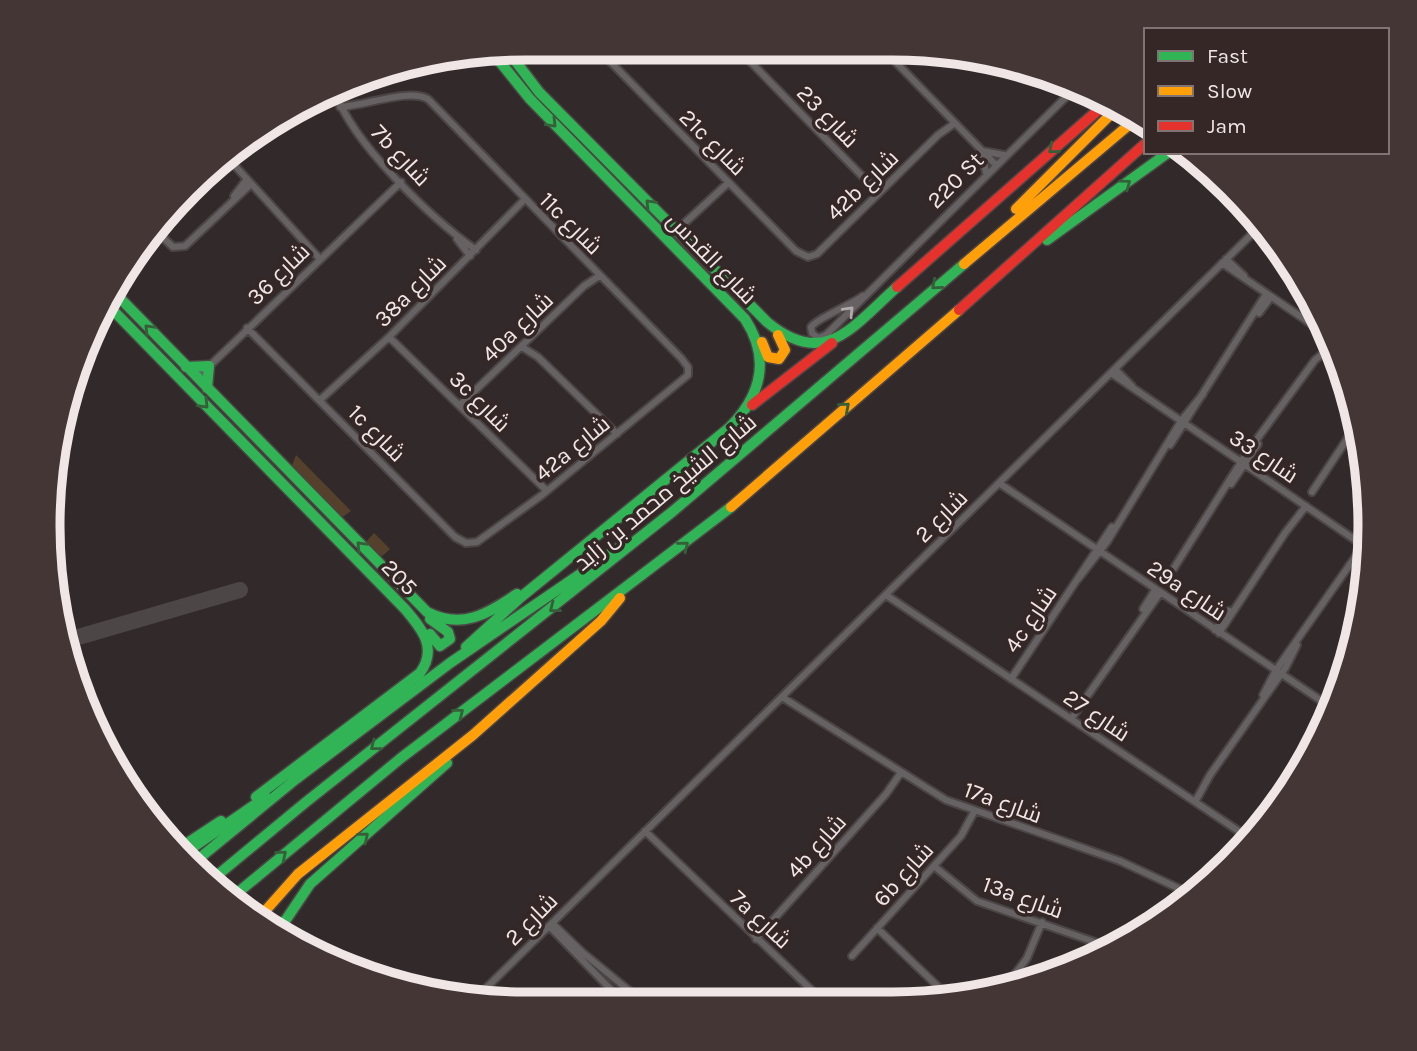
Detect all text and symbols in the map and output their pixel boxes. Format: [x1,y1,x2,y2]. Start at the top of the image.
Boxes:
legend [1144,28,1389,154]
text: Fast [1207,44,1248,68]
street label: شارع 23 [790,79,864,155]
text: Slow [1207,79,1252,103]
street label: 21c شارع [672,104,751,183]
one-way arrow [543,114,556,127]
text: Jam [1207,114,1247,138]
street label: 7b شارع [364,119,436,193]
one-way arrow [1048,141,1061,153]
street label: 42b شارع [821,144,905,228]
street label: 220 St [922,146,989,214]
one-way arrow [1118,180,1131,193]
street label: 11c شارع [532,187,607,262]
one-way arrow [645,199,658,212]
street label: شارع القدس [660,207,762,311]
street label: شارع 36 [241,238,317,312]
street label: 38a شارع [369,250,453,334]
one-way arrow [931,277,944,289]
street label: 40a شارع [476,287,560,369]
one-way arrow [840,307,853,320]
one-way arrow [145,324,158,337]
street label: 3c شارع [442,365,516,439]
one-way arrow [195,396,208,409]
street label: 1c شارع [341,399,411,469]
one-way arrow [837,403,850,415]
street label: شارع الشيخ محمد بن زايد [569,408,763,578]
street label: 42a شارع [529,410,617,488]
street label: شارع 33 [1223,424,1303,491]
street label: شارع 2 [909,484,975,550]
one-way arrow [356,541,369,554]
one-way arrow [676,541,688,554]
street label: 205 [376,554,423,601]
street label: 29a شارع [1141,554,1231,628]
street label: 4c شارع [998,581,1064,659]
one-way arrow [549,599,561,612]
street label: شارع 27 [1057,683,1135,749]
one-way arrow [452,708,464,721]
one-way arrow [370,737,383,750]
street label: 17a شارع [959,776,1046,831]
street label: 4b شارع [781,809,853,885]
one-way arrow [355,833,368,845]
street label: 6b شارع [868,837,941,913]
one-way arrow [274,851,287,863]
street label: 13a شارع [978,870,1067,926]
street label: 7a شارع [723,884,797,956]
street label: شارع 2 [499,887,565,953]

